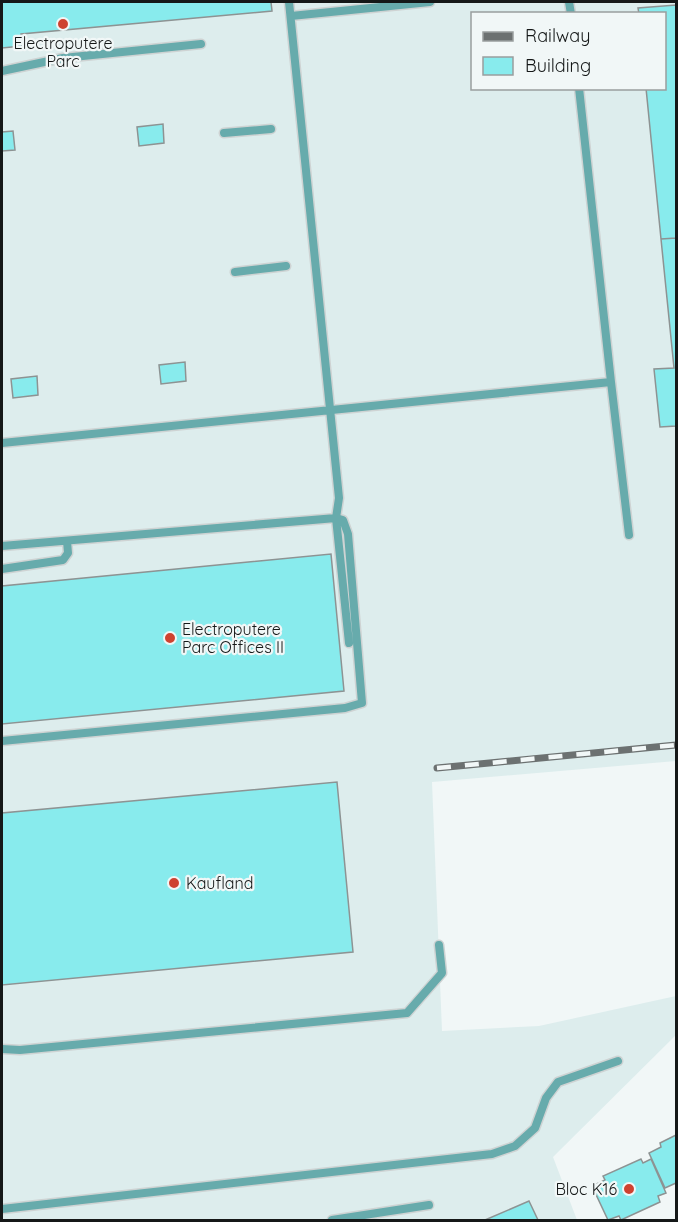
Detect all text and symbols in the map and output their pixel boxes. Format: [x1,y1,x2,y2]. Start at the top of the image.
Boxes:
legend [471,12,666,90]
marker: Electroputere Parc [56,17,70,31]
text: Railway [525,24,591,47]
place label: Electroputere Parc [14,33,112,71]
text: Building [525,54,591,77]
place label: Electroputere Parc Offices II [182,619,284,657]
marker: Electroputere Parc Offices II [163,631,177,645]
place label: Kaufland [186,873,254,893]
marker: Kaufland [167,876,181,890]
place label: Bloc K16 [555,1179,617,1199]
marker: Bloc K16 [622,1182,636,1196]

